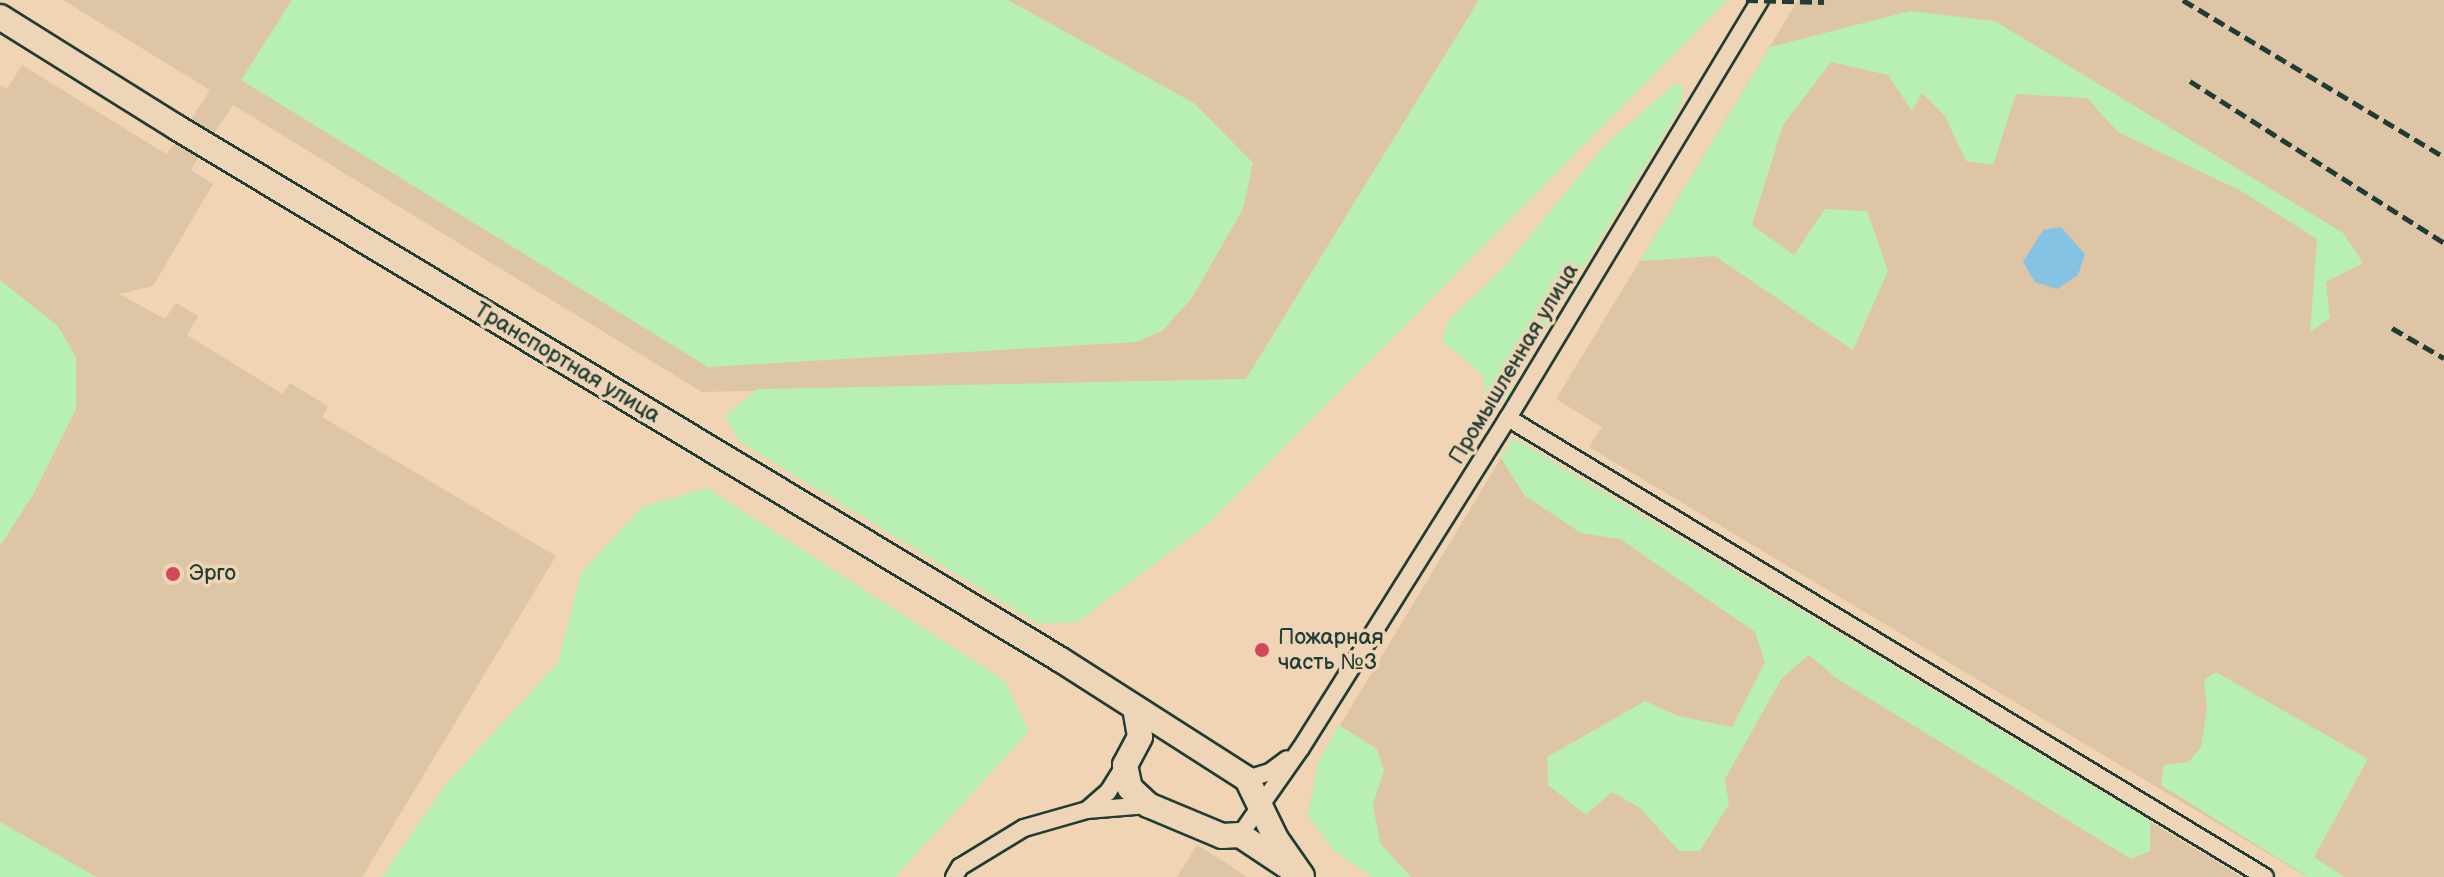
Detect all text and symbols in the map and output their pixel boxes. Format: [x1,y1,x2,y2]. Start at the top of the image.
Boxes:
street label: Промышленная улица [1444,259,1584,469]
street label: Транспортная улица [469,297,665,429]
place label: Эрго [189,561,236,587]
marker: Эрго [164,565,182,583]
place label: Пожарная часть №3 [1278,624,1384,676]
marker: Пожарная часть №3 [1253,641,1271,659]

